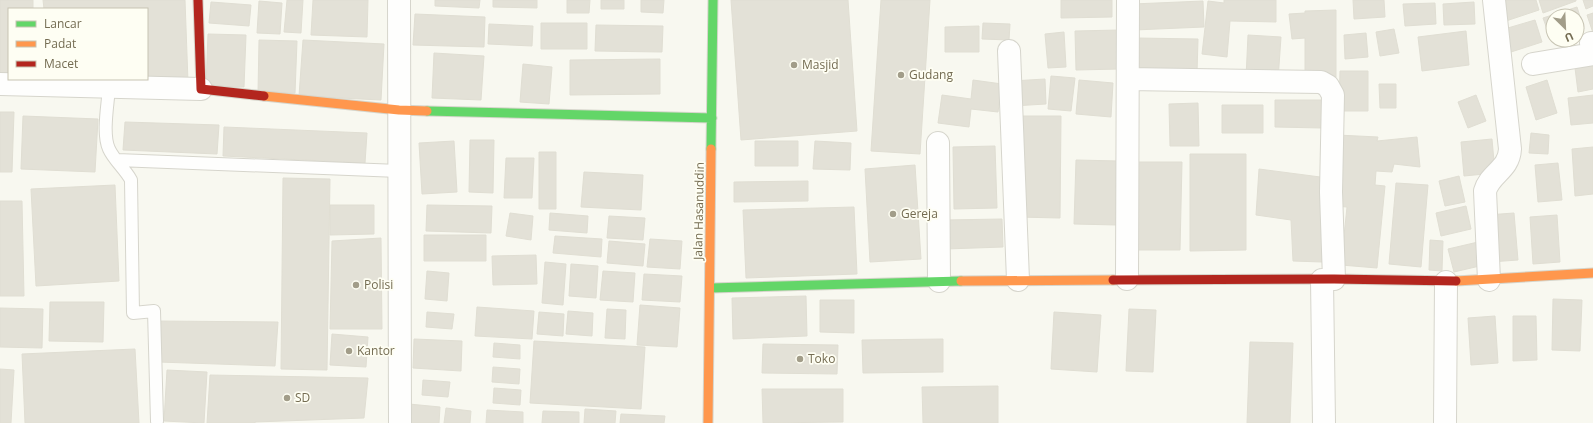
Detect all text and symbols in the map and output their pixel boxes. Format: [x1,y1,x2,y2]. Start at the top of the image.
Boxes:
legend [8,8,148,80]
north arrow [1545,8,1585,48]
text: Lancar [44,15,82,32]
text: U [1562,29,1576,46]
text: Padat [44,35,76,52]
text: Macet [44,55,78,72]
place label: Masjid [802,56,839,73]
marker: Masjid [789,60,799,70]
place label: Gudang [909,66,953,83]
marker: Gudang [896,70,906,80]
street label: Jalan Hasanuddin [689,162,708,261]
place label: Gereja [901,205,938,222]
marker: Gereja [888,209,898,219]
place label: Polisi [364,276,393,293]
marker: Polisi [351,280,361,290]
place label: Kantor [357,342,395,359]
marker: Kantor [344,346,354,356]
place label: Toko [808,350,835,367]
marker: Toko [795,354,805,364]
place label: SD [295,389,310,406]
marker: SD [282,393,292,403]

